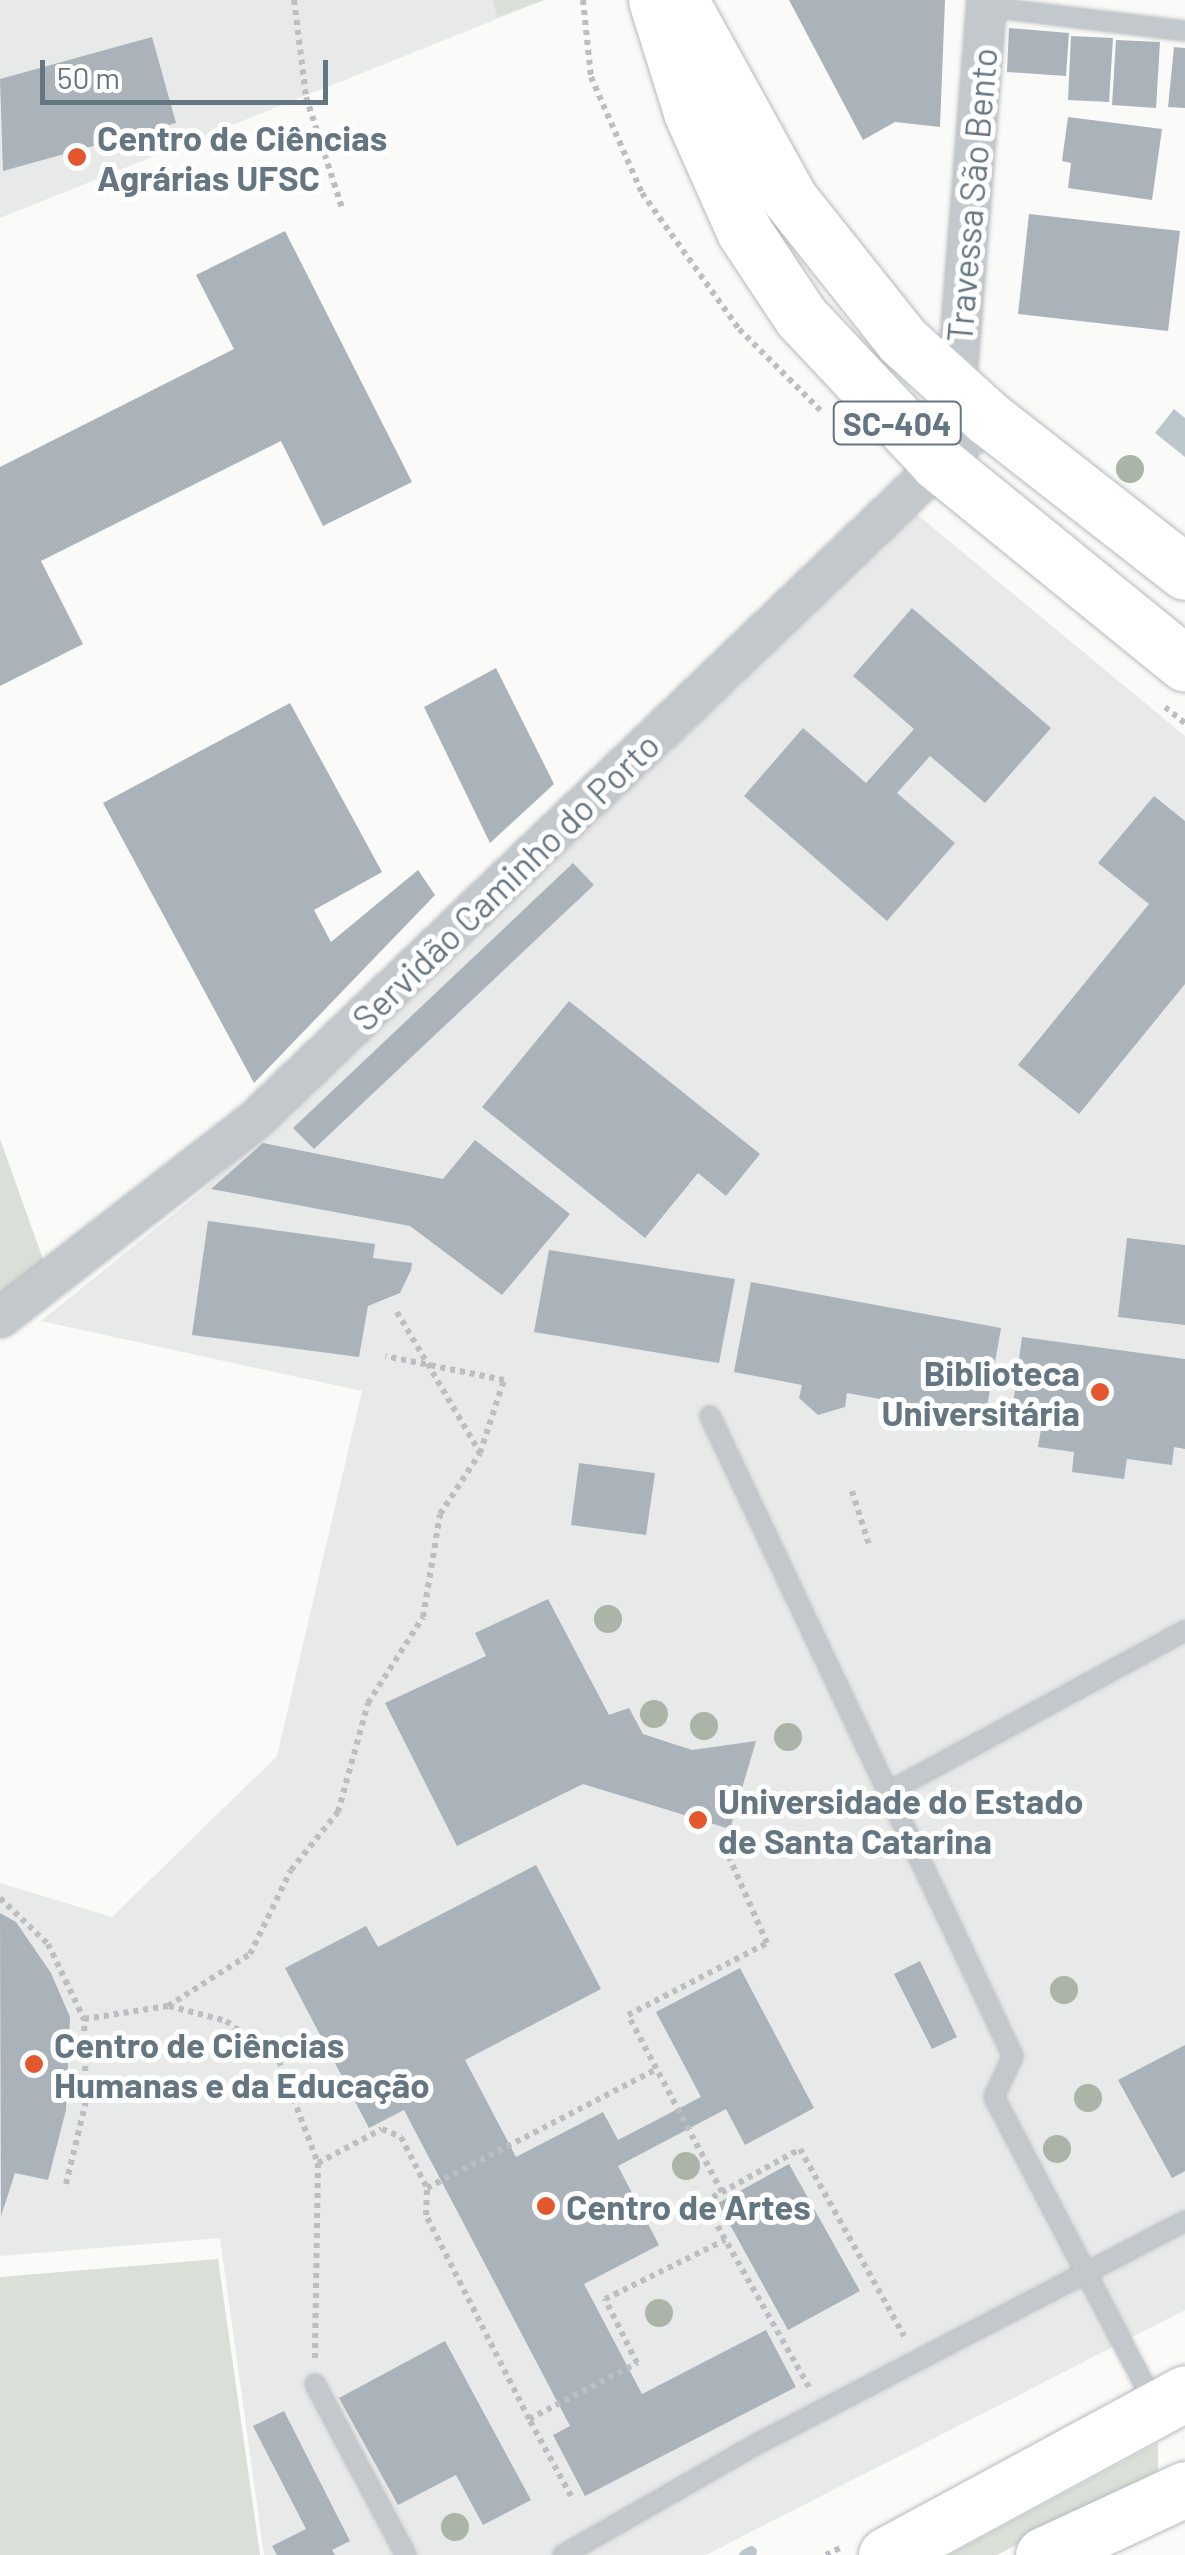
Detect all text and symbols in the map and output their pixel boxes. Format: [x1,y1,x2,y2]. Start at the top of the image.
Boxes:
scale bar [45,40,332,102]
street label: Travessa São Bento [937,46,1005,344]
text: 50 m [57,59,120,95]
place label: Centro de Ciências Agrárias UFSC [97,116,387,198]
marker: Centro de Ciências Agrárias UFSC [66,146,88,168]
road number: SC-404 [832,396,962,450]
street label: Servidão Caminho do Porto [343,723,667,1039]
place label: Biblioteca Universitária [882,1351,1080,1433]
marker: Biblioteca Universitária [1089,1381,1111,1403]
place label: Universidade do Estado de Santa Catarina [718,1779,1083,1861]
marker: Universidade do Estado de Santa Catarina [687,1809,709,1831]
place label: Centro de Ciências Humanas e da Educação [54,2023,430,2105]
marker: Centro de Ciências Humanas e da Educação [23,2053,45,2075]
place label: Centro de Artes [566,2185,811,2227]
marker: Centro de Artes [535,2195,557,2217]

